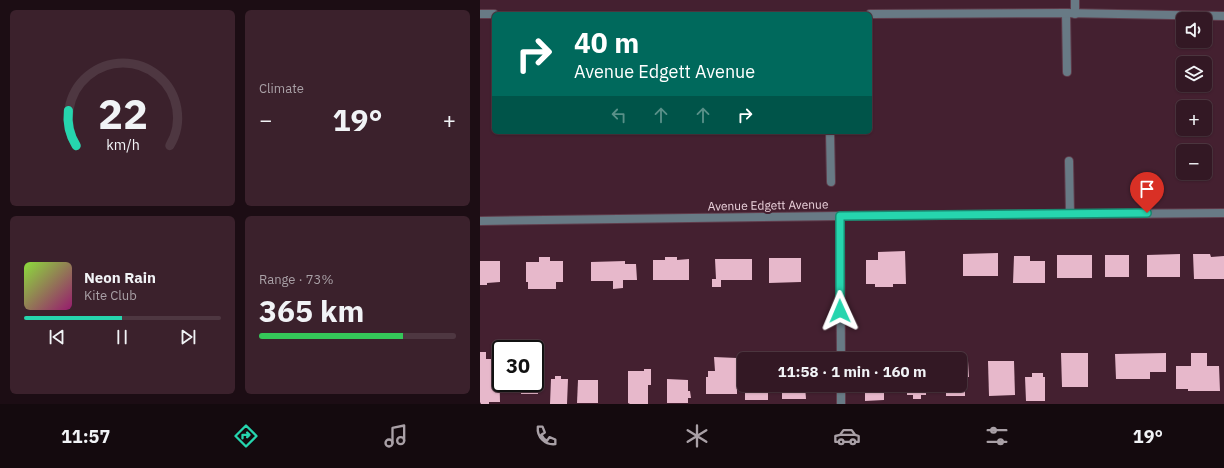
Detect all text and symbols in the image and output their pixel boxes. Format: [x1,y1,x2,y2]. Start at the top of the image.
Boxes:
map controls [1176,12,1212,180]
button: sound [1176,12,1212,48]
text: 40 m [574,24,639,61]
icon: right [508,28,560,80]
button: layers [1176,56,1212,92]
text: Avenue Edgett Avenue [574,60,755,83]
text: Climate [259,80,304,97]
text: 22 [98,86,147,140]
text: 19° [332,100,383,139]
button: + [1176,100,1212,136]
icon: left [608,104,630,126]
icon: ahead [650,104,672,126]
icon: ahead [692,104,714,126]
icon: right [734,104,756,126]
text: − [259,105,272,134]
text: + [443,105,456,134]
text: km/h [106,135,139,154]
button: − [1176,144,1212,180]
pin [1130,172,1164,213]
icon: arrive [1136,178,1158,200]
street label: Avenue Edgett Avenue [707,196,829,214]
text: Neon Rain [84,268,156,287]
text: Range · 73% [259,271,333,288]
text: Kite Club [84,287,137,304]
position arrow [819,290,861,332]
text: 365 km [259,291,364,330]
icon: previous [46,326,68,348]
icon: pause [111,326,133,348]
icon: next [177,326,199,348]
speed limit sign: 30 [492,340,544,392]
text: 11:58 · 1 min · 160 m [778,362,926,381]
icon: directions [232,422,260,450]
icon: music [382,422,410,450]
icon: phone [532,422,560,450]
icon: climate [683,422,711,450]
icon: car [833,422,861,450]
icon: filters [983,422,1011,450]
text: 11:57 [61,425,110,448]
text: 19° [1133,425,1163,448]

